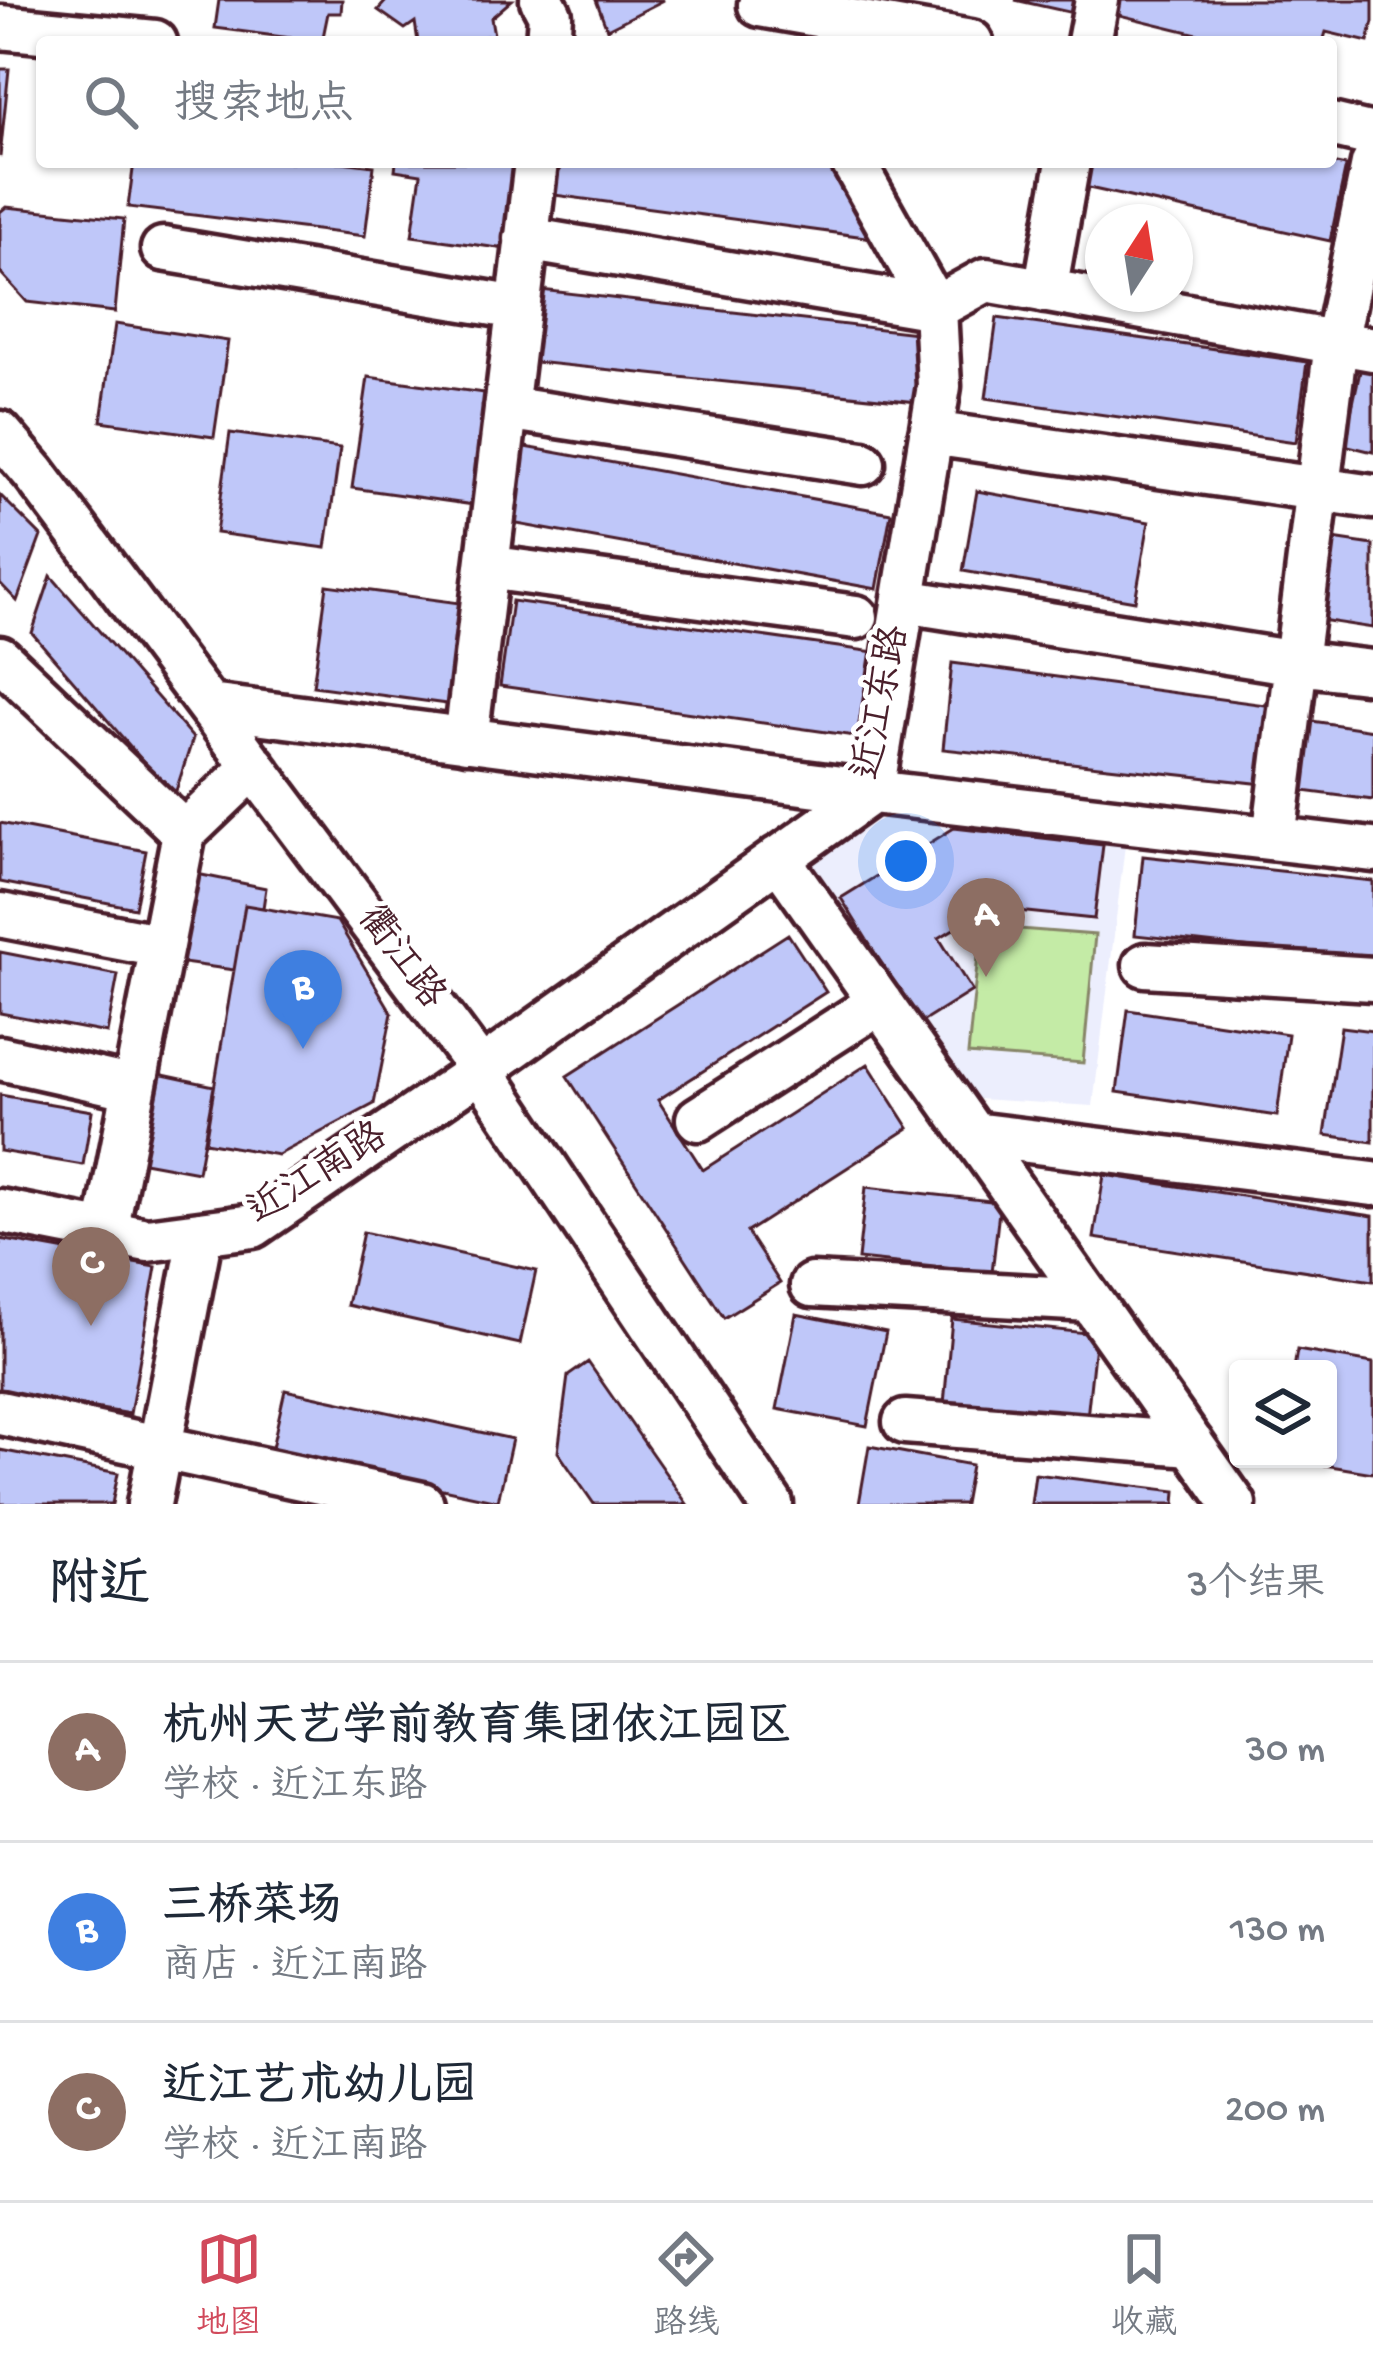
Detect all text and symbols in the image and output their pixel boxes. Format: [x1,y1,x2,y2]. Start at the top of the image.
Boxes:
search box [36,36,1337,168]
icon: search [78,69,144,135]
text: 搜索地点 [174,81,354,134]
north arrow [1085,204,1193,312]
street label: 近江东路 [844,621,921,784]
your location [876,831,936,891]
pin: A [947,878,1025,977]
street label: 衢江路 [345,897,455,1020]
pin: B [264,950,342,1049]
street label: 近江南路 [239,1113,397,1237]
pin: C [52,1227,130,1326]
map controls [1229,1360,1337,1468]
button: layers [1229,1360,1337,1468]
text: 附近 [48,1559,150,1619]
text: 3个结果 [1188,1564,1325,1610]
text: 杭州天艺学前教育集团依江园区 [162,1703,792,1756]
text: A [75,1729,99,1775]
text: 30 m [1246,1729,1325,1775]
text: 学校 · 近江东路 [162,1766,427,1812]
text: 三桥菜场 [162,1883,342,1936]
text: B [77,1909,97,1955]
text: 130 m [1230,1909,1325,1955]
text: 商店 · 近江南路 [162,1946,427,1992]
text: 近江艺术幼儿园 [162,2063,477,2116]
text: C [76,2089,98,2135]
text: 200 m [1225,2089,1325,2135]
text: 学校 · 近江南路 [162,2126,427,2172]
tab: 地图 [196,2226,262,2345]
tab: 路线 [653,2226,719,2345]
tab: 收藏 [1111,2226,1177,2345]

